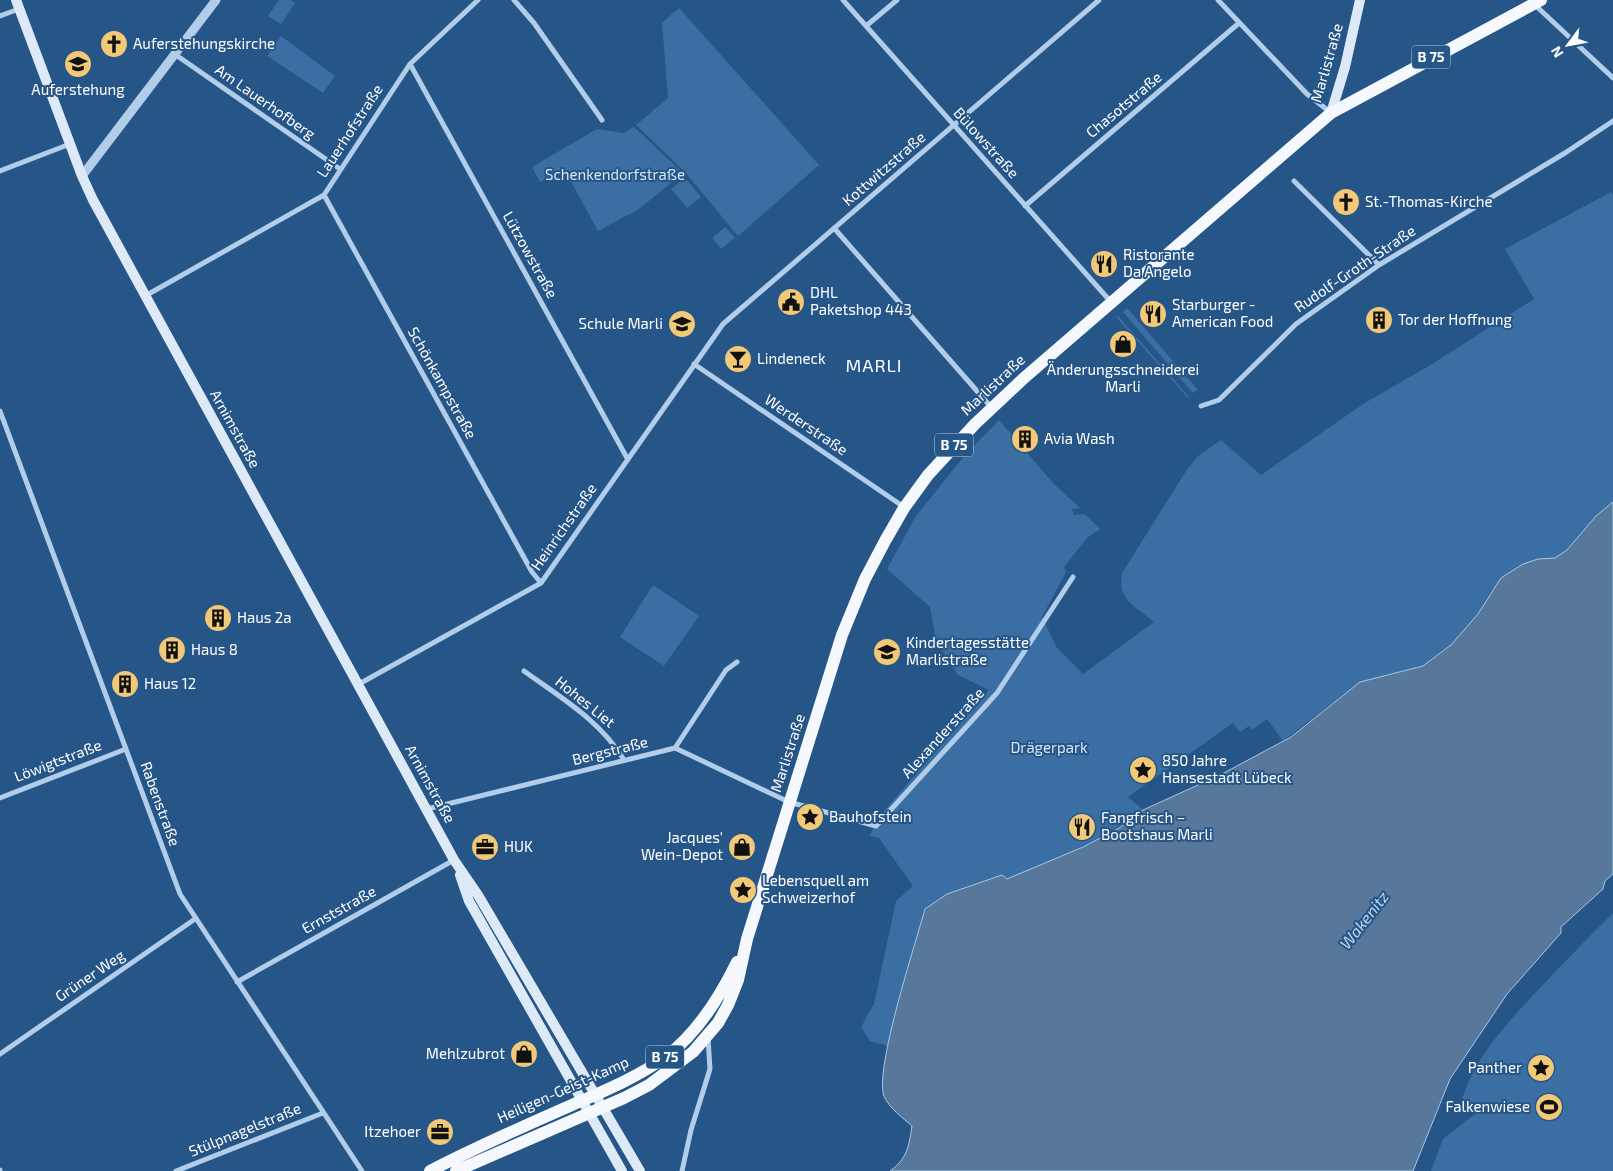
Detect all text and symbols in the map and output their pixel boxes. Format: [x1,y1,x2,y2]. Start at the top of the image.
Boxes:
north arrow [1543,20,1593,70]
street label: Marlistraße [1306,21,1346,104]
church icon: Auferstehungskirche [99,29,129,59]
place label: Auferstehungskirche [133,34,275,52]
text: N [1547,43,1566,61]
road number: B 75 [1412,46,1450,68]
school or university icon: Auferstehung [63,49,93,79]
street label: Am Lauerhofberg [212,60,320,143]
street label: Chasotstraße [1082,67,1165,141]
place label: Auferstehung [31,80,125,98]
street label: Lauerhofstraße [312,81,386,180]
street label: Bülowstraße [950,103,1023,181]
street label: Kottwitzstraße [838,127,928,209]
park label: Schenkendorfstraße [545,165,685,183]
church icon: St.-Thomas-Kirche [1331,187,1361,217]
place label: St.-Thomas-Kirche [1365,192,1493,210]
street label: Lützowstraße [500,208,562,301]
street label: Rudolf-Groth-Straße [1290,221,1419,315]
place label: Ristorante Da Angelo [1123,245,1195,280]
restaurant icon: Ristorante Da Angelo [1089,249,1119,279]
place label: DHL Paketshop 443 [810,283,912,318]
public building icon: DHL Paketshop 443 [776,287,806,317]
place label: Starburger - American Food [1172,295,1273,330]
restaurant icon: Starburger - American Food [1138,299,1168,329]
building icon: Tor der Hoffnung [1364,305,1394,335]
school or university icon: Schule Marli [667,309,697,339]
place label: Tor der Hoffnung [1398,310,1512,328]
place label: Schule Marli [579,314,663,332]
street label: Schönkampstraße [405,323,481,442]
shop icon: Änderungsschneiderei Marli [1108,329,1138,359]
bar icon: Lindeneck [723,344,753,374]
place label: Lindeneck [757,349,826,367]
street label: Marlistraße [956,350,1028,419]
district label: MARLI [845,354,903,376]
place label: Änderungsschneiderei Marli [1047,360,1199,395]
street label: Arnimstraße [207,386,265,471]
street label: Werderstraße [762,390,852,459]
building icon: Avia Wash [1010,424,1040,454]
place label: Avia Wash [1044,429,1115,447]
road number: B 75 [935,434,973,456]
street label: Heinrichstraße [527,479,600,573]
building icon: Haus 2a [203,603,233,633]
place label: Haus 2a [237,608,291,626]
place label: Kindertagesstätte Marlistraße [906,633,1029,668]
building icon: Haus 8 [157,635,187,665]
school or university icon: Kindertagesstätte Marlistraße [872,637,902,667]
place label: Haus 8 [191,640,238,658]
building icon: Haus 12 [110,669,140,699]
street label: Hohes Liet [552,672,619,731]
place label: Haus 12 [144,674,196,692]
street label: Alexanderstraße [897,684,987,781]
street label: Marlistraße [766,711,808,794]
street label: Bergstraße [570,732,650,768]
street label: Löwigtstraße [11,735,104,785]
park label: Drägerpark [1010,738,1088,756]
street label: Arnimstraße [402,741,460,826]
place label: 850 Jahre Hansestadt Lübeck [1162,751,1292,786]
place icon: 850 Jahre Hansestadt Lübeck [1128,755,1158,785]
street label: Rabenstraße [137,759,185,848]
place icon: Bauhofstein [795,802,825,832]
place label: Bauhofstein [829,807,912,825]
place label: Fangfrisch – Bootshaus Marli [1101,808,1213,843]
restaurant icon: Fangfrisch – Bootshaus Marli [1067,812,1097,842]
place label: Jacques' Wein-Depot [641,828,723,863]
office icon: HUK [470,832,500,862]
shop icon: Jacques' Wein-Depot [727,832,757,862]
place label: HUK [504,837,533,855]
place label: Lebensquell am Schweizerhof [762,871,869,906]
place icon: Lebensquell am Schweizerhof [728,875,758,905]
street label: Ernststraße [298,881,379,937]
water label: Wakenitz [1335,887,1392,952]
street label: Grüner Weg [51,945,128,1005]
shop icon: Mehlzubrot [509,1039,539,1069]
place label: Mehlzubrot [426,1044,505,1062]
road number: B 75 [646,1046,684,1068]
street label: Heiligen-Geist-Kamp [494,1052,631,1126]
place icon: Panther [1526,1053,1556,1083]
place label: Panther [1468,1058,1522,1076]
sports icon: Falkenwiese [1534,1092,1564,1122]
place label: Falkenwiese [1446,1097,1530,1115]
street label: Stülpnagelstraße [186,1098,303,1160]
office icon: Itzehoer [425,1117,455,1147]
place label: Itzehoer [364,1122,421,1140]

